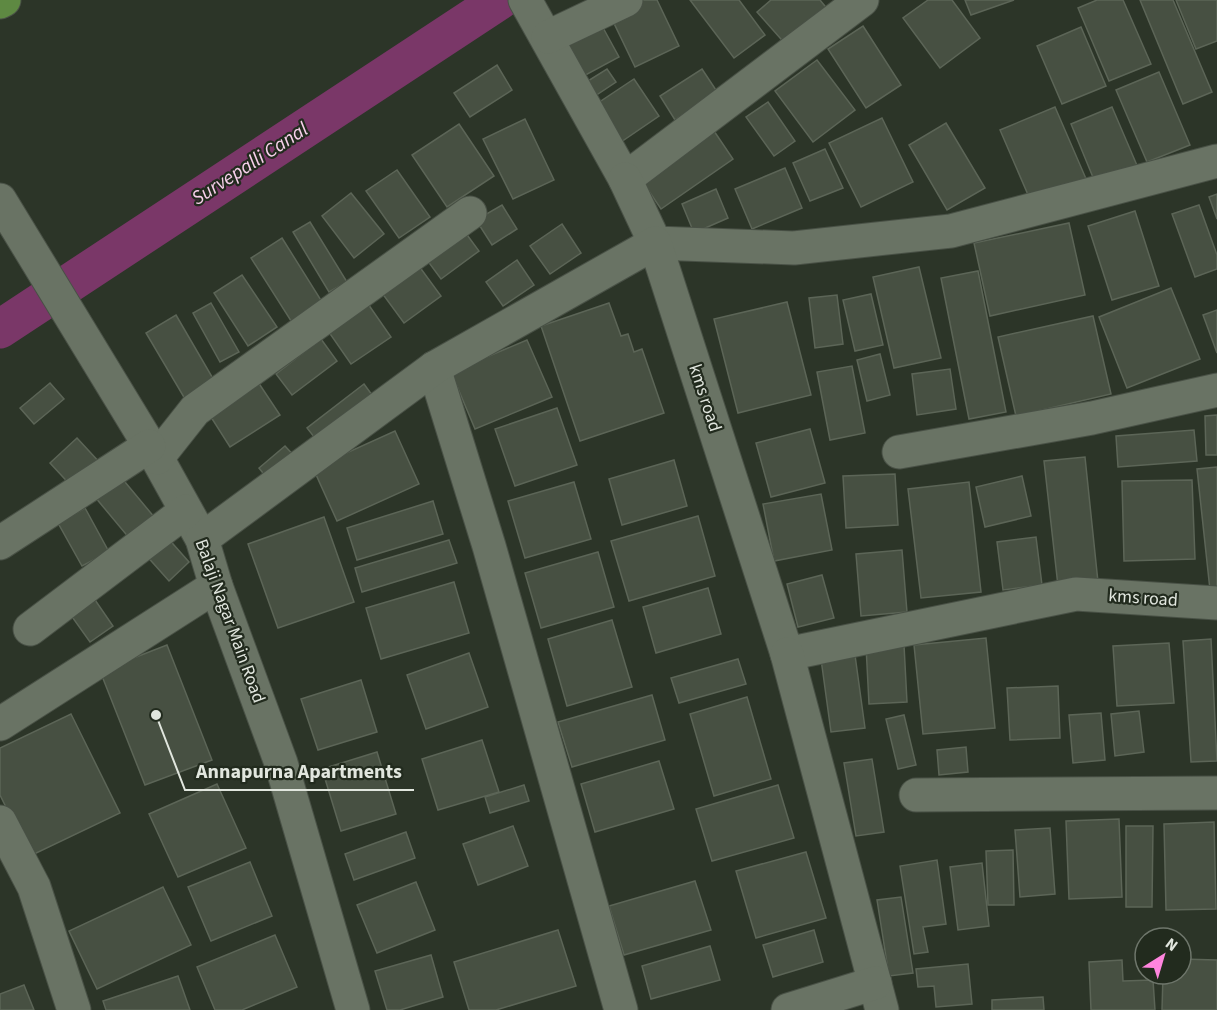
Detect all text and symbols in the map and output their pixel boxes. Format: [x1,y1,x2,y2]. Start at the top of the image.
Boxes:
water label: Survepalli Canal [186,116,314,212]
street label: kms road [682,361,728,435]
street label: Balaji Nagar Main Road [189,536,271,706]
street label: kms road [1107,583,1179,613]
callout: Annapurna Apartments [185,752,414,790]
text: Annapurna Apartments [195,758,402,786]
north arrow [1133,926,1193,986]
text: N [1161,933,1182,957]

